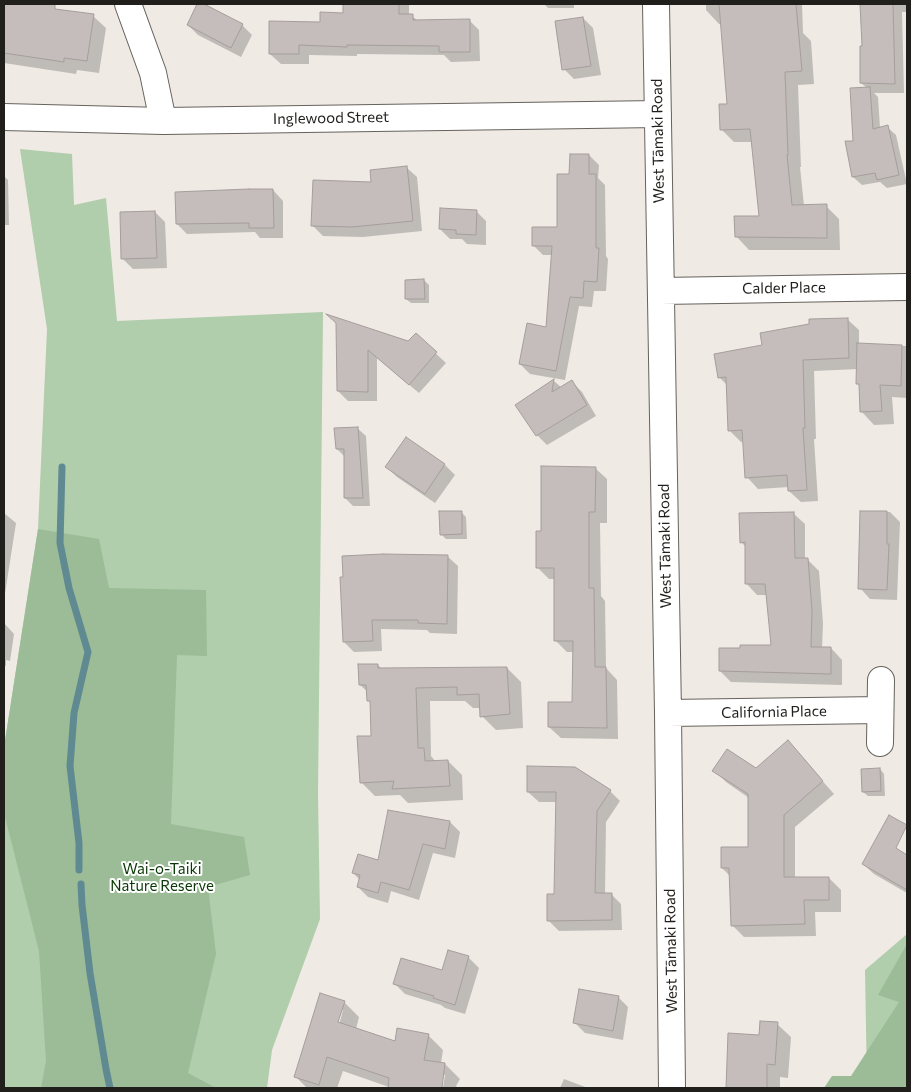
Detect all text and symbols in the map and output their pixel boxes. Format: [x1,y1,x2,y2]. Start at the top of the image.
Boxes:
street label: West Tāmaki Road [648,78,668,204]
street label: Inglewood Street [273,108,389,128]
street label: Calder Place [742,278,826,298]
street label: West Tāmaki Road [655,483,675,609]
street label: California Place [721,702,827,722]
park label: Wai-o-Taiki Nature Reserve [110,860,214,895]
street label: West Tāmaki Road [661,888,681,1014]

